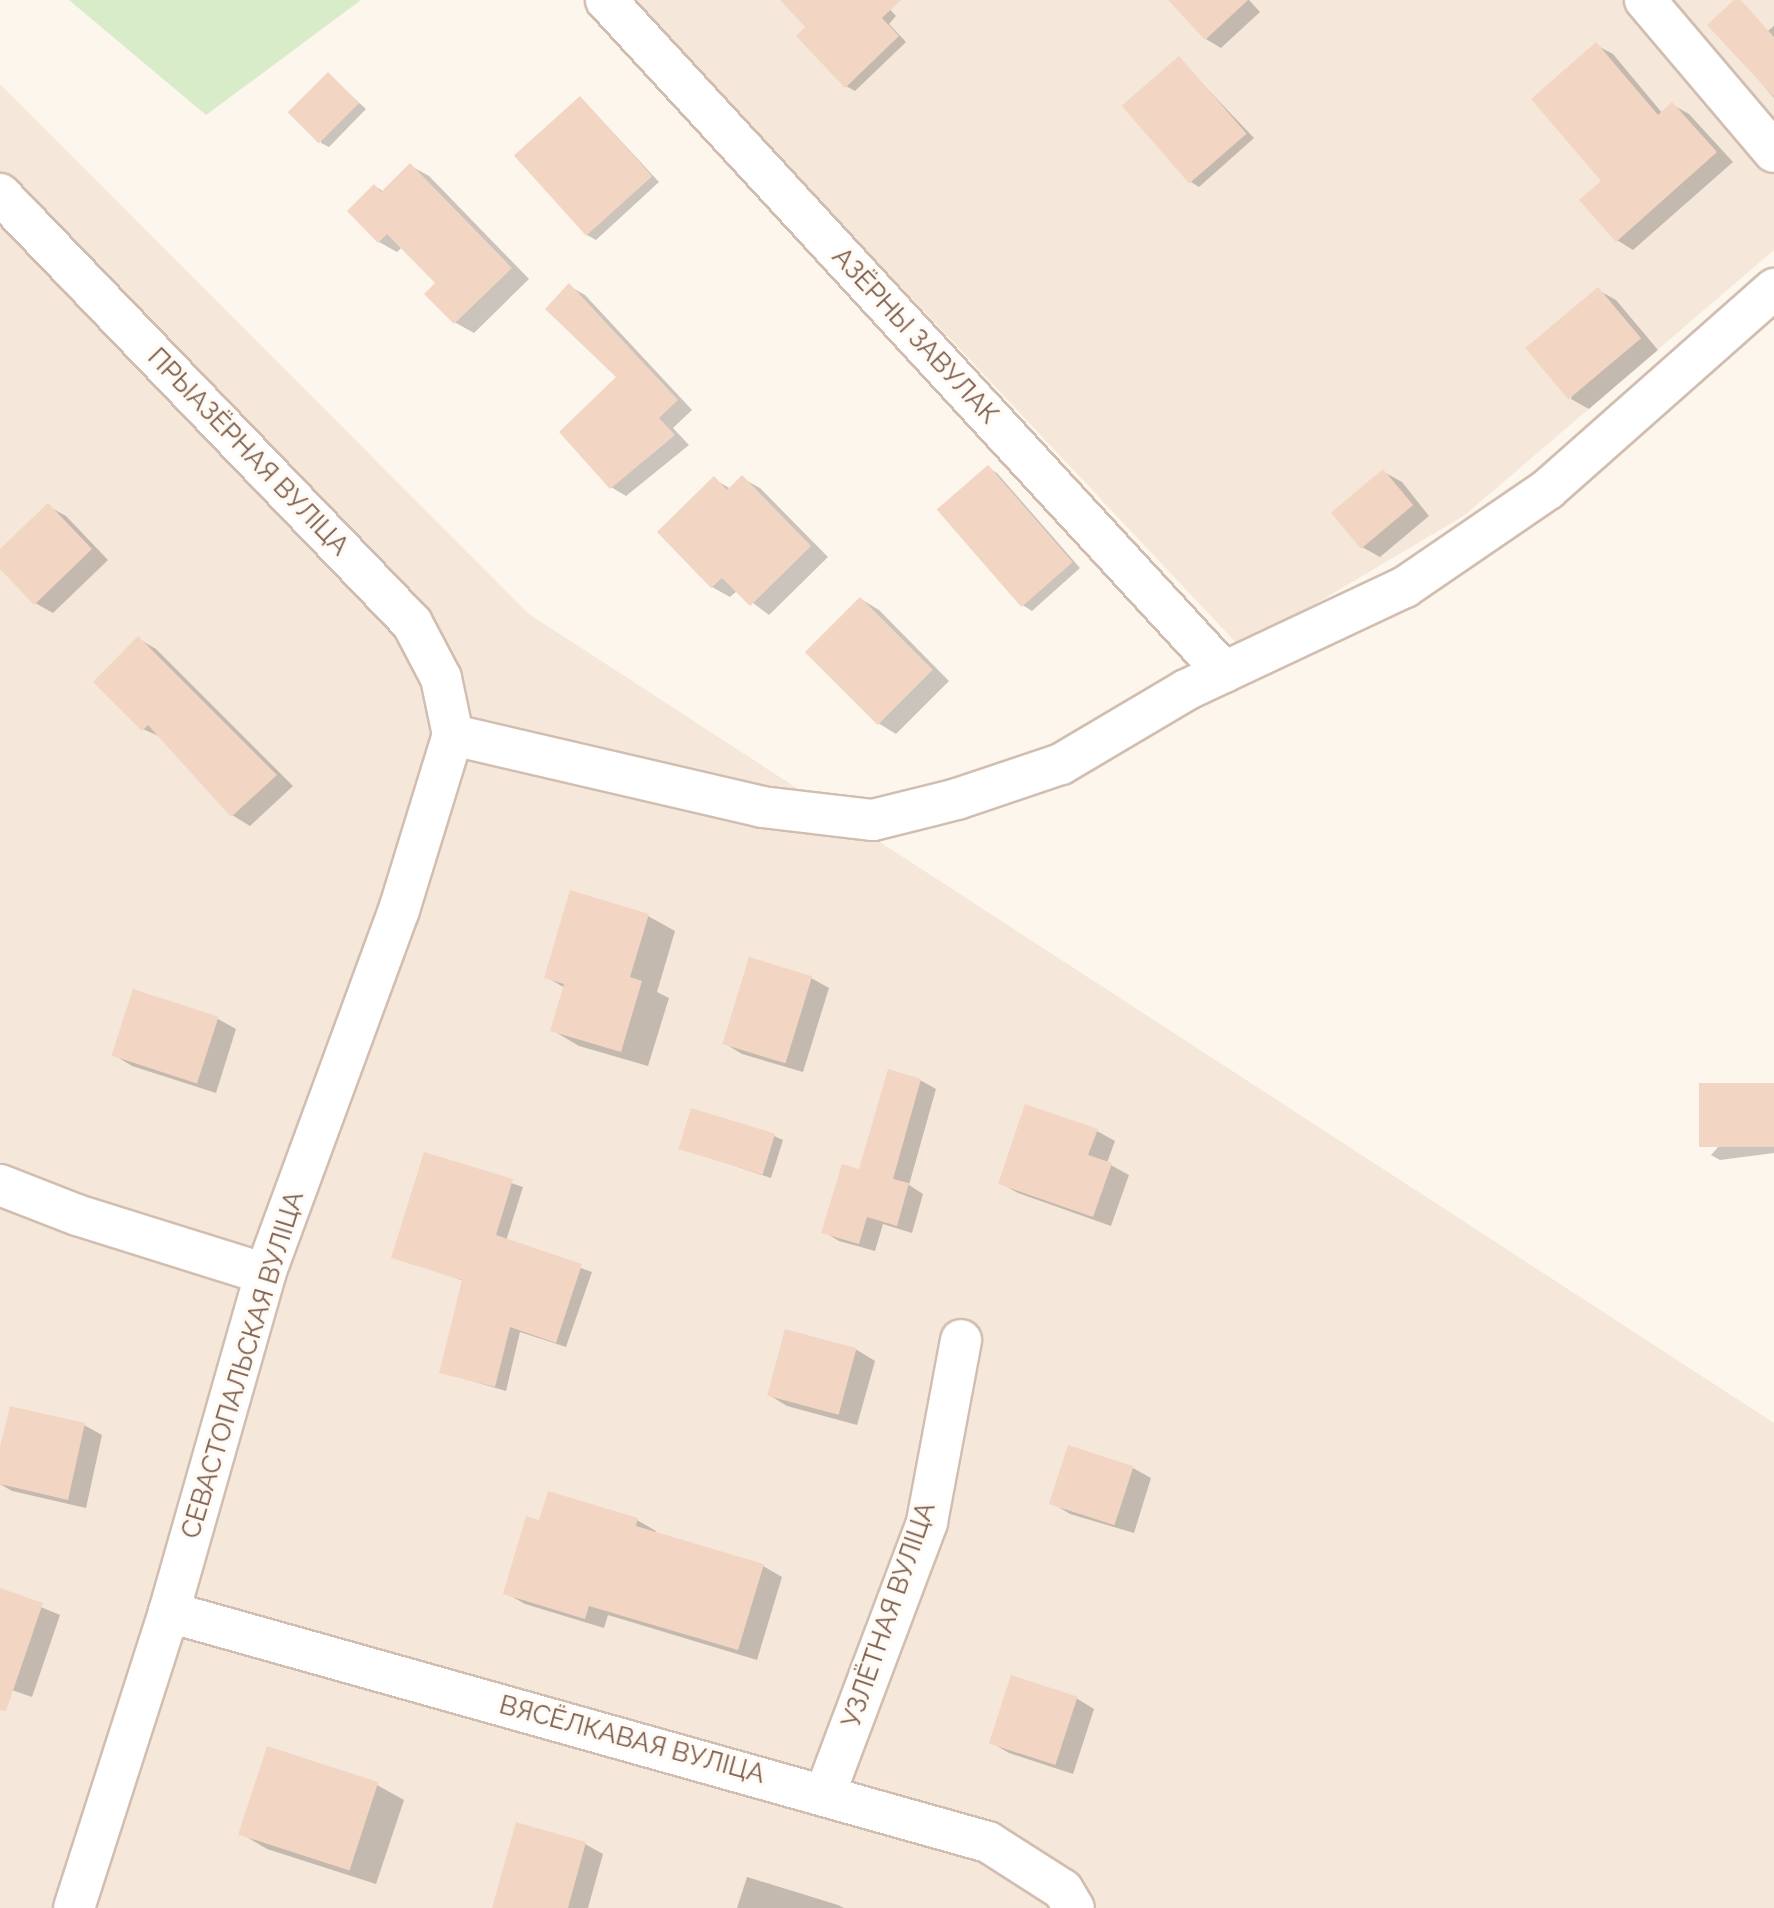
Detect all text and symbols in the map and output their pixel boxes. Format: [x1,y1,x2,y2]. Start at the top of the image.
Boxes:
street label: АЗЁРНЫ ЗАВУЛАК [825,242,1005,430]
street label: ПРЫАЗЁРНАЯ ВУЛІЦА [141,342,355,562]
street label: СЕВАСТОПАЛЬСКАЯ ВУЛІЦА [175,1188,311,1542]
street label: УЗЛЁТНАЯ ВУЛІЦА [836,1498,942,1732]
street label: ВЯСЁЛКАВАЯ ВУЛІЦА [496,1690,768,1790]

